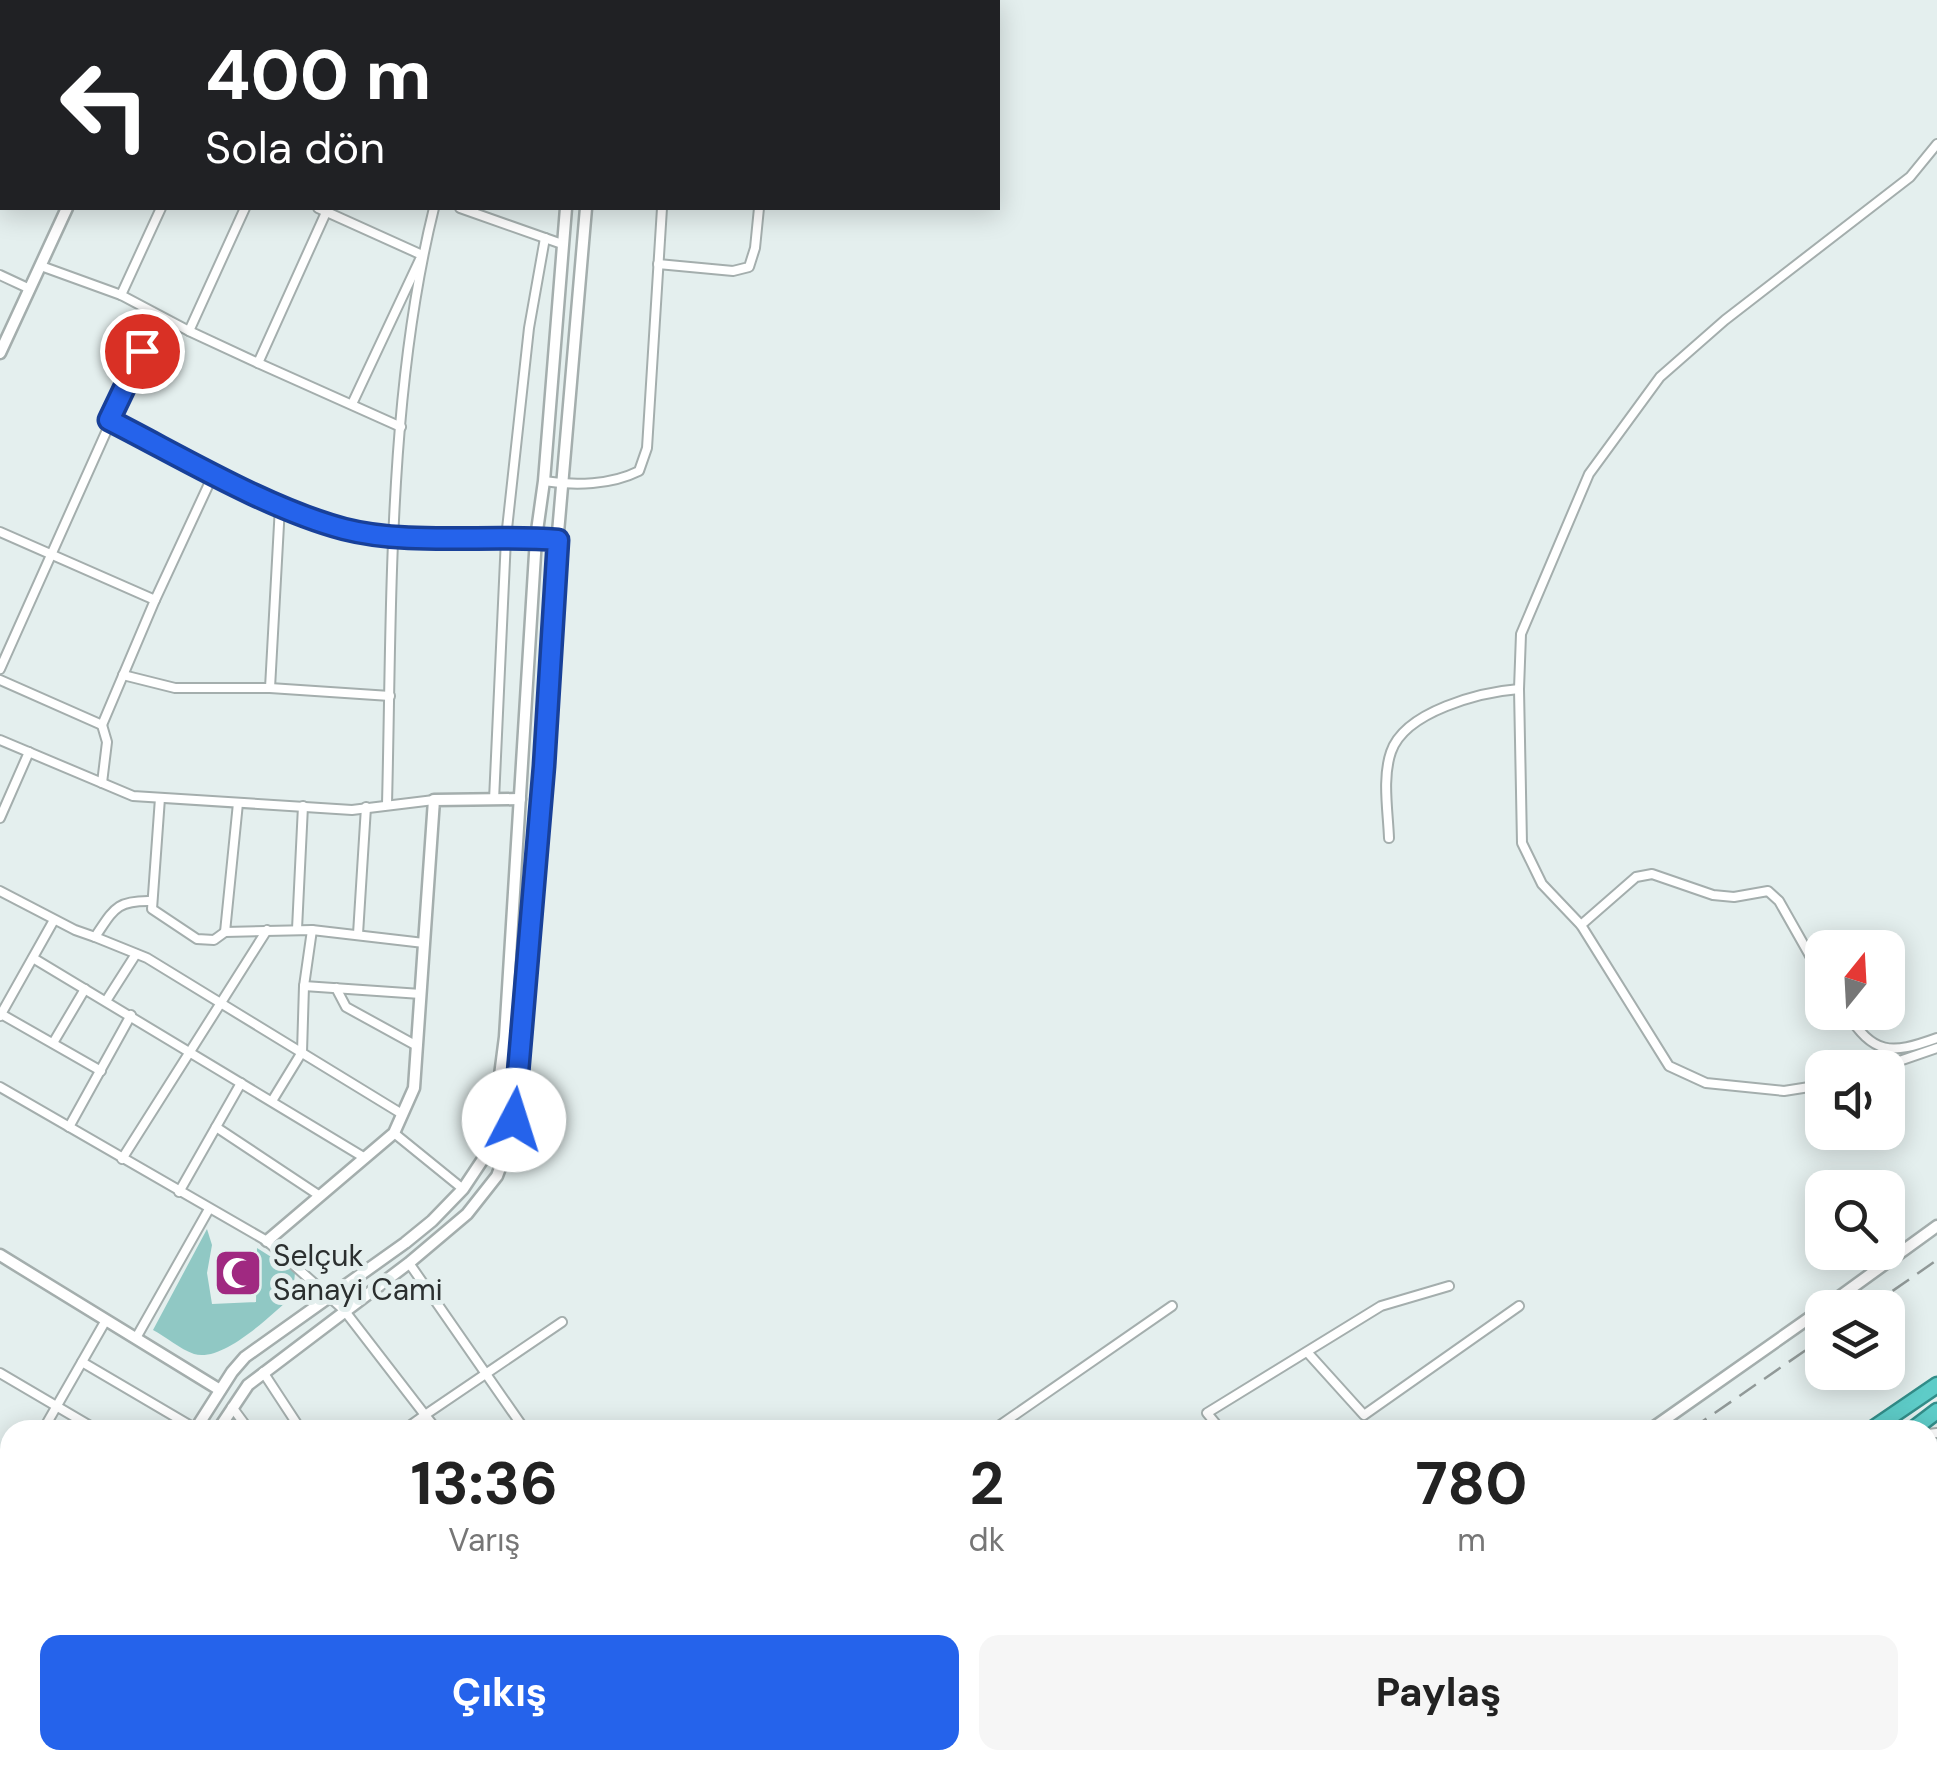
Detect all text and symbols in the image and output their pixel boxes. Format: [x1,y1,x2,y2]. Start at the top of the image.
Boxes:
text: 400 m [205,30,431,121]
icon: left [40,40,170,170]
text: Sola dön [205,118,385,177]
pin [100,309,185,394]
icon: arrive [115,324,170,379]
north arrow [1805,930,1905,1030]
map controls [1805,930,1905,1390]
button: sound [1805,1050,1905,1150]
position arrow [462,1068,566,1172]
button: search [1805,1170,1905,1270]
place label: Selçuk Sanayi Cami [273,1236,442,1309]
mosque icon: Selçuk Sanayi Cami [212,1247,264,1299]
button: layers [1805,1290,1905,1390]
text: 13:36 [411,1444,558,1523]
text: 2 [969,1444,1004,1523]
text: 780 [1415,1444,1527,1523]
text: Varış [448,1519,520,1561]
text: dk [969,1519,1005,1561]
text: m [1457,1519,1486,1561]
button: Çıkış [40,1635,959,1750]
button: Paylaş [979,1635,1898,1750]

